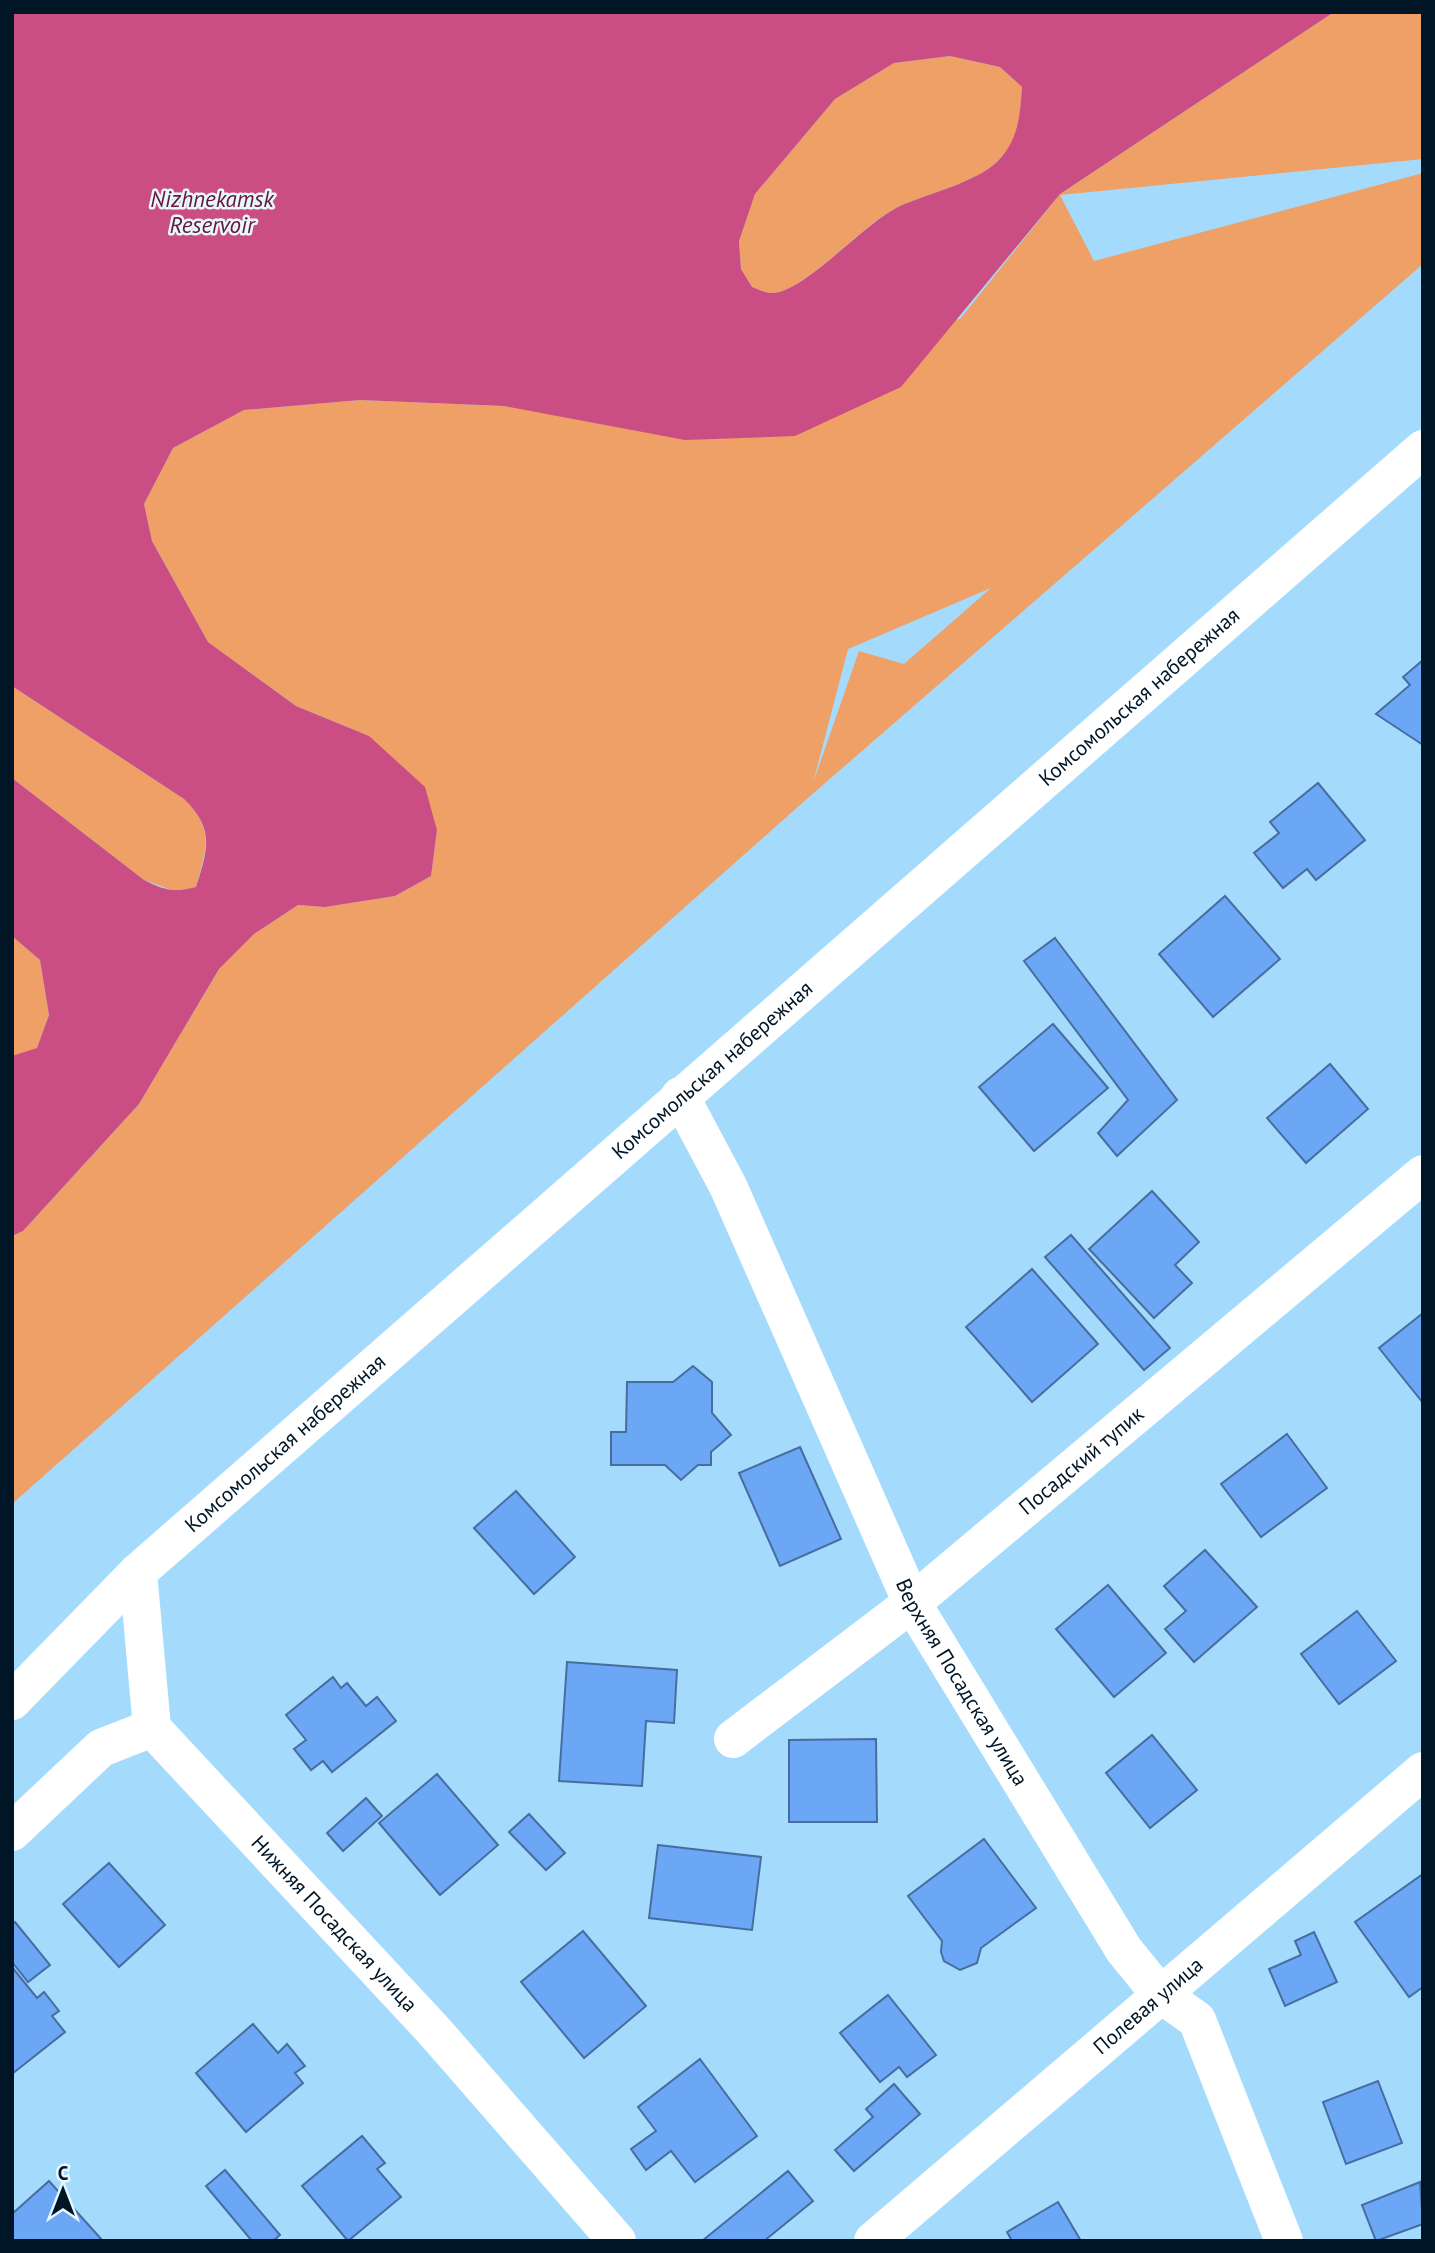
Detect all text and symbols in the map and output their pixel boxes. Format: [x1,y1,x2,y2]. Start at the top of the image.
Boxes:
water label: Nizhnekamsk Reservoir [150,184,275,239]
street label: Комсомольская набережная [1033,602,1245,792]
street label: Комсомольская набережная [606,975,818,1165]
street label: Комсомольская набережная [179,1348,391,1538]
street label: Посадский тупик [1013,1400,1149,1521]
street label: Верхняя Посадская улица [890,1574,1034,1790]
street label: Нижняя Посадская улица [246,1829,423,2017]
street label: Полевая улица [1087,1951,1208,2060]
north arrow [28,2155,98,2225]
text: С [58,2161,69,2185]

